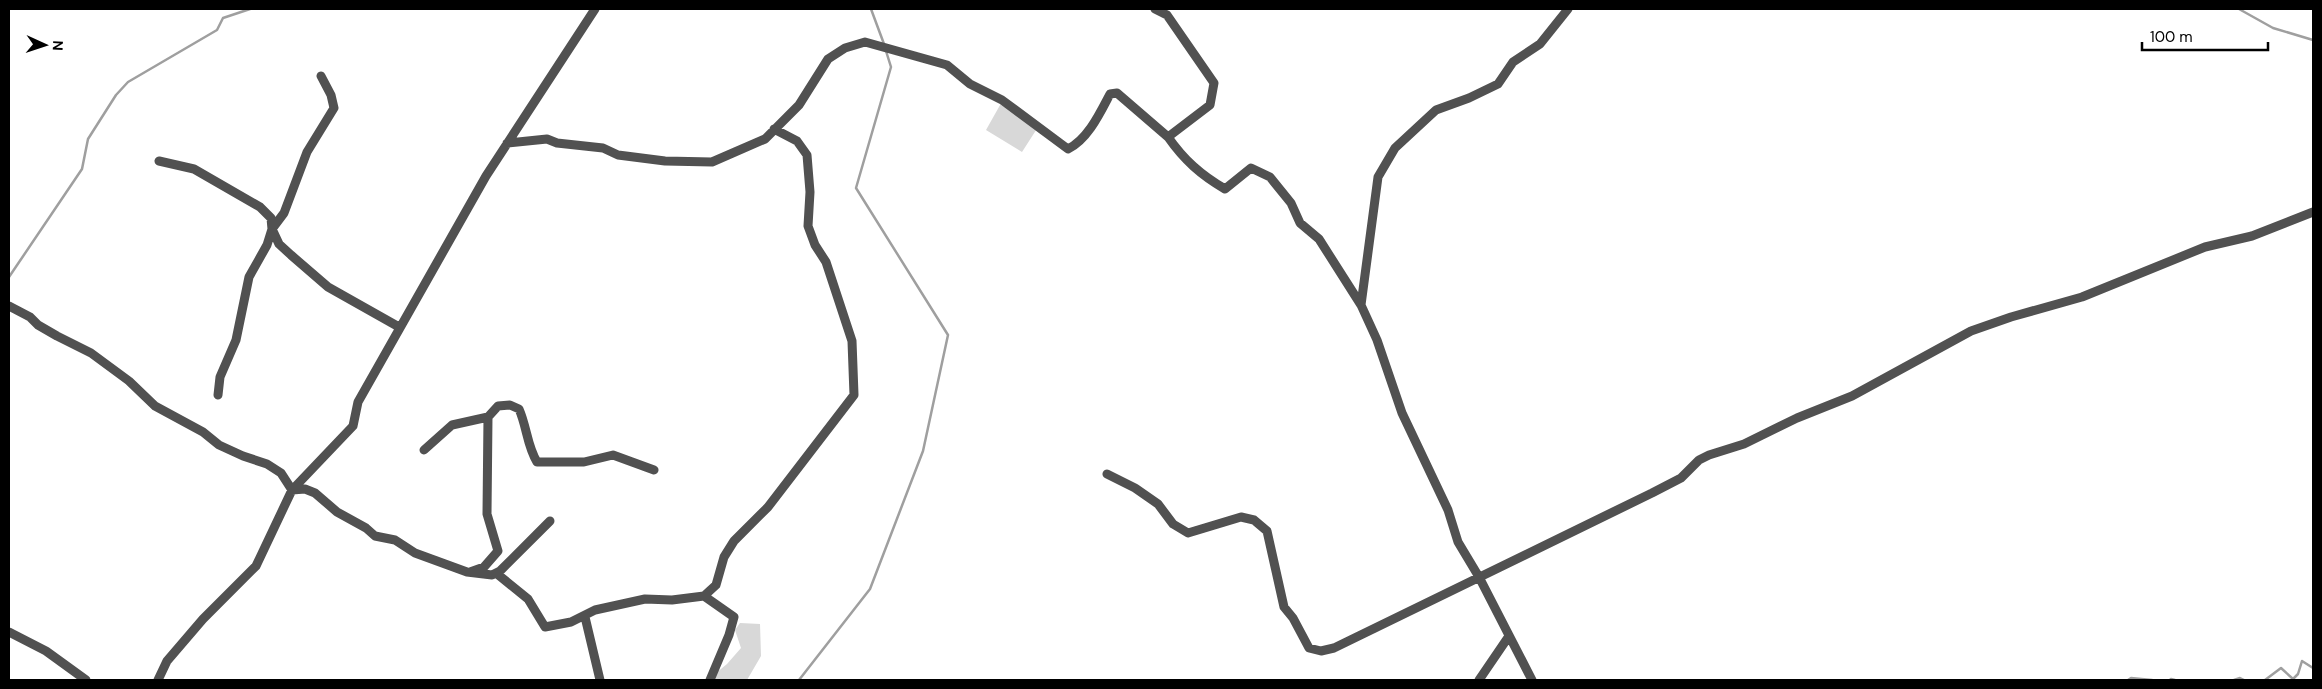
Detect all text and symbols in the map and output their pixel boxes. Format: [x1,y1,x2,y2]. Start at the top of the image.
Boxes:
north arrow [20,20,70,70]
scale bar [2142,20,2268,52]
text: 100 m [2150,27,2193,47]
text: N [49,40,67,51]

